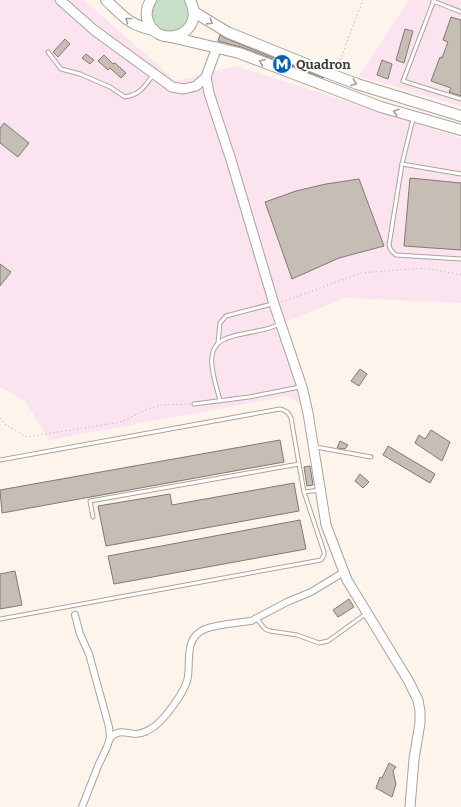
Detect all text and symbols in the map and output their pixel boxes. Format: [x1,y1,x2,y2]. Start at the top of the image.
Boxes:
one-way arrow [125,17,132,24]
one-way arrow [206,18,213,25]
metro station icon: Quadron [271,53,293,75]
place label: Quadron [296,57,351,72]
one-way arrow [258,58,265,66]
one-way arrow [350,78,357,87]
one-way arrow [393,108,400,117]

